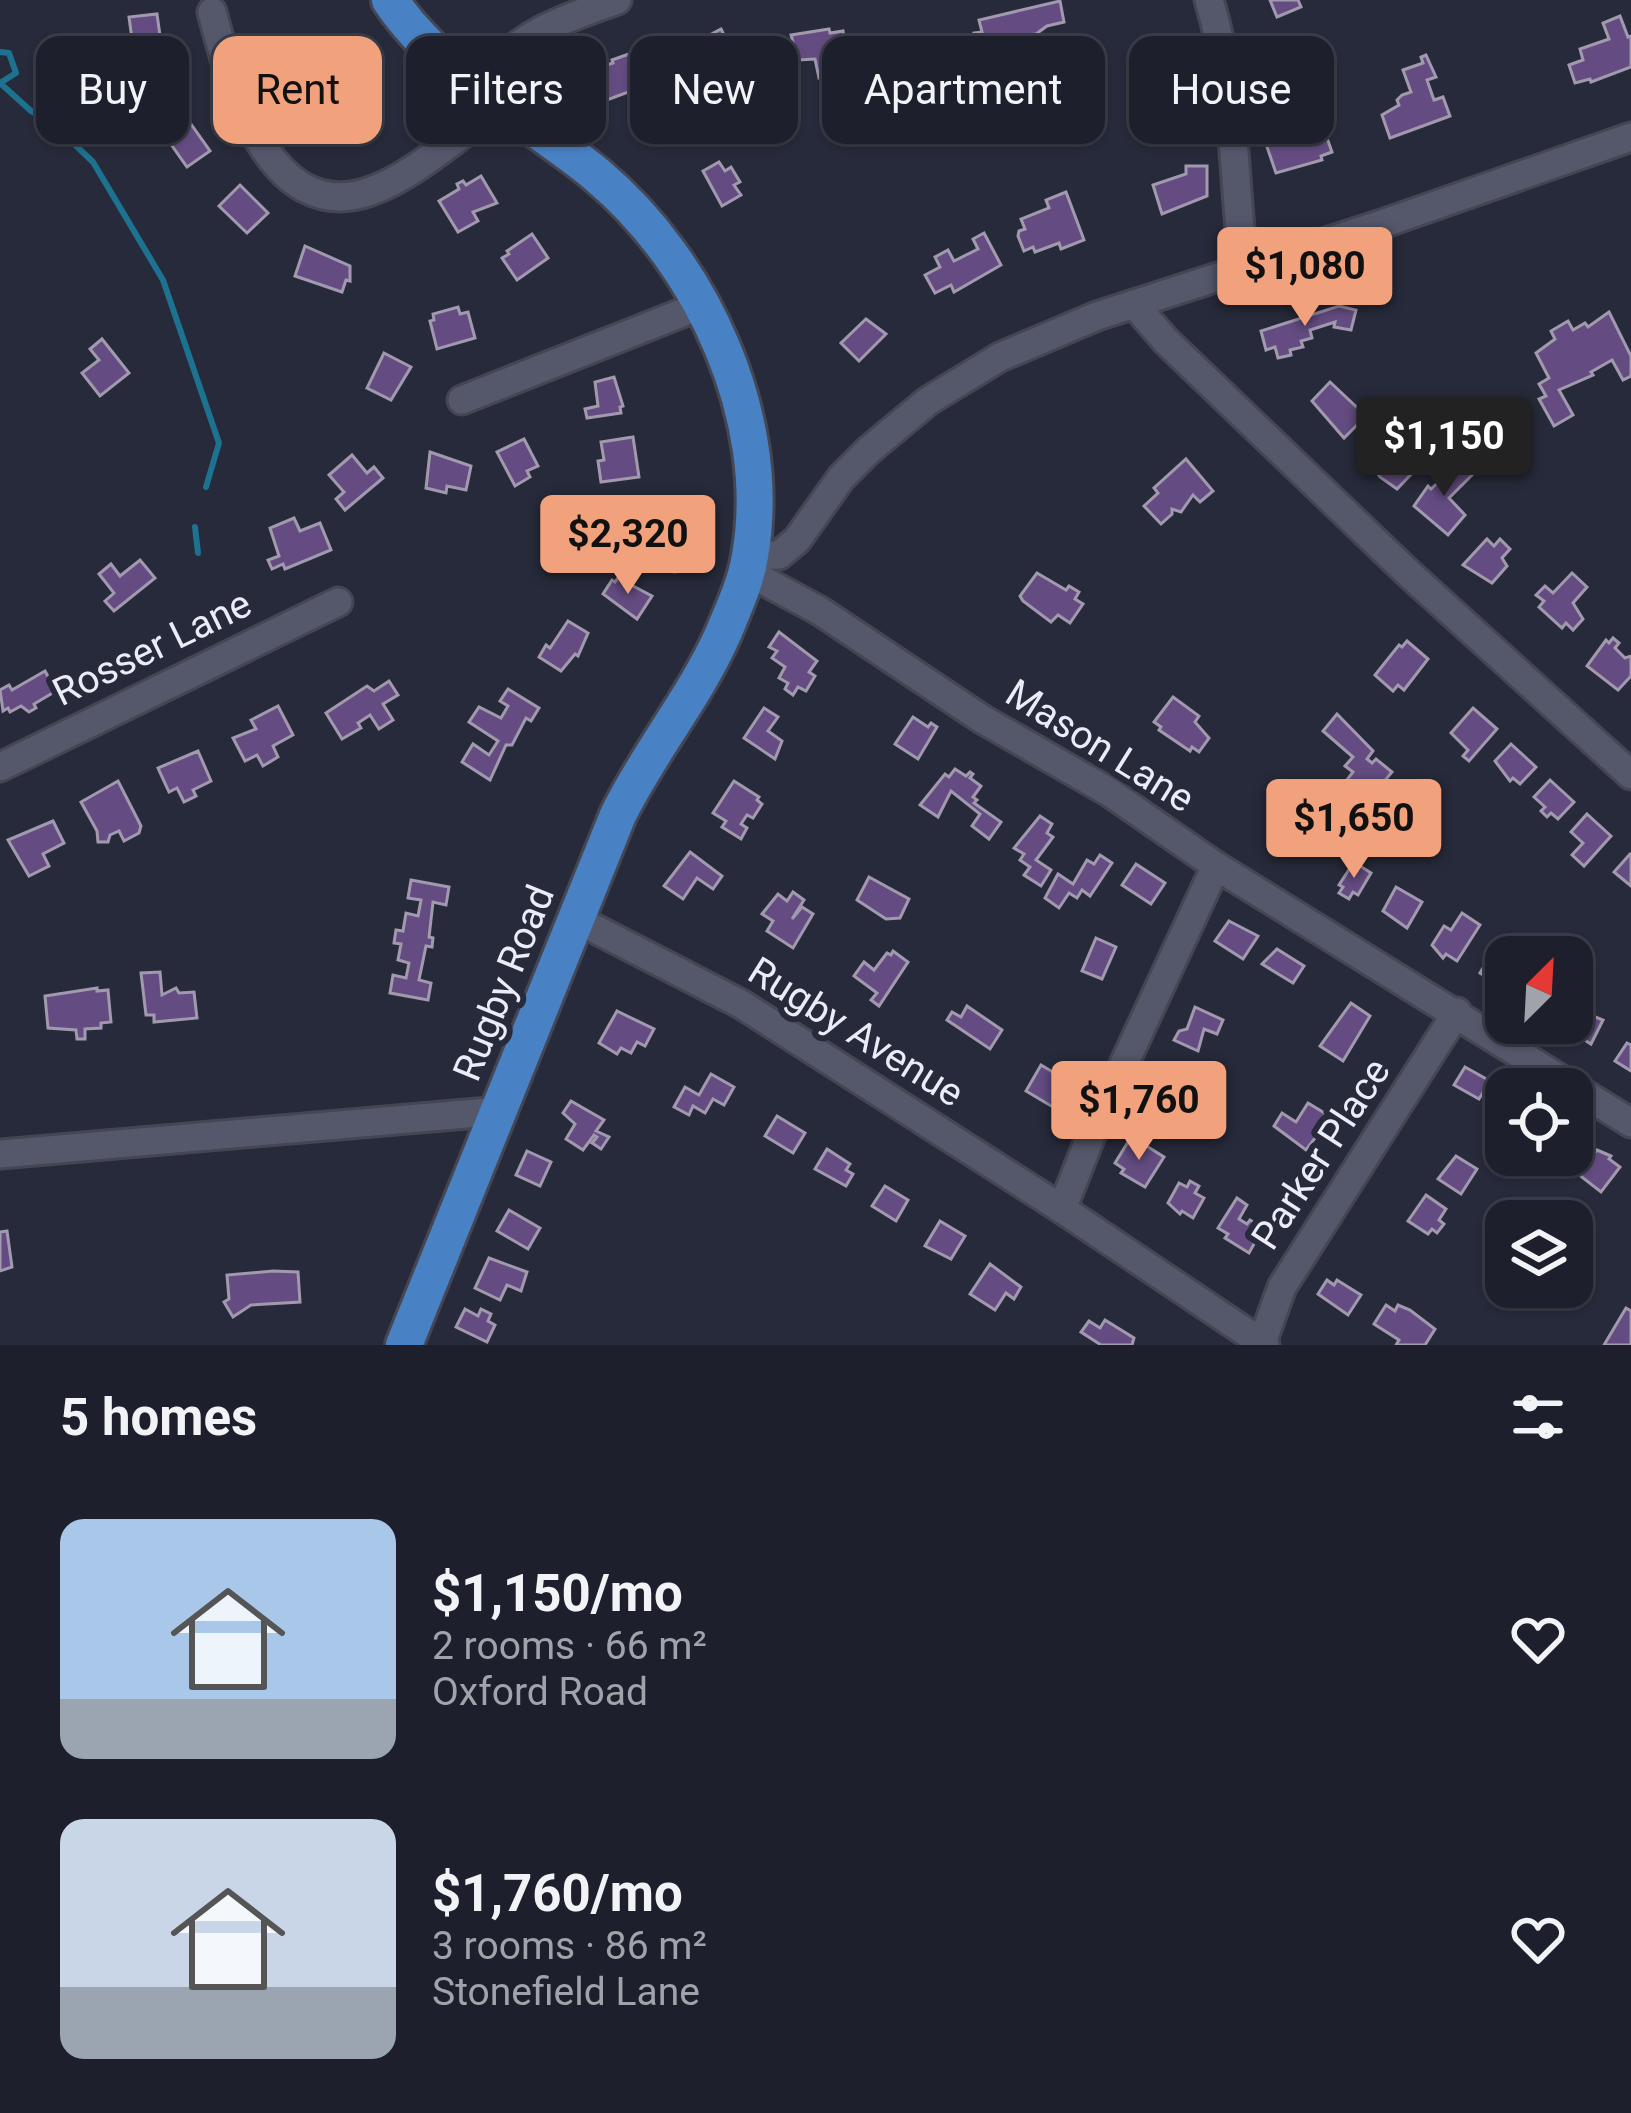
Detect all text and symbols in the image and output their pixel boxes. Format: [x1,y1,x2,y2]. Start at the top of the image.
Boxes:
chip: Buy [36,36,189,144]
chip: Rent [213,36,382,144]
chip: Filters [406,36,606,144]
chip: New [630,36,798,144]
chip: Apartment [822,36,1105,144]
chip: House [1129,36,1334,144]
pin: $1,080 [1207,227,1403,329]
text: $1,080 [1244,243,1366,289]
pin: $1,150 [1346,397,1542,499]
text: $1,150 [1383,413,1505,459]
pin: $2,320 [530,495,726,597]
text: $2,320 [567,511,689,557]
street label: Rosser Lane [46,580,258,716]
street label: Mason Lane [997,670,1203,822]
pin: $1,650 [1256,779,1452,881]
text: $1,650 [1293,795,1415,841]
street label: Rugby Road [444,879,564,1087]
north arrow [1485,936,1593,1044]
map controls [1485,936,1593,1308]
street label: Rugby Avenue [740,948,972,1116]
street label: Parker Place [1242,1050,1400,1258]
pin: $1,760 [1041,1061,1237,1163]
button: locate [1485,1068,1593,1176]
text: $1,760 [1078,1077,1200,1123]
button: layers [1485,1200,1593,1308]
icon: filters [1505,1384,1571,1450]
text: 5 homes [60,1388,257,1447]
text: $1,150/mo [432,1564,683,1623]
icon: home [156,1567,300,1711]
icon: heart [1505,1606,1571,1672]
text: 2 rooms · 66 m² [432,1623,707,1669]
text: Oxford Road [432,1669,648,1715]
text: $1,760/mo [432,1864,683,1923]
icon: home [156,1867,300,2011]
icon: heart [1505,1906,1571,1972]
text: 3 rooms · 86 m² [432,1923,707,1969]
text: Stonefield Lane [432,1969,700,2015]

